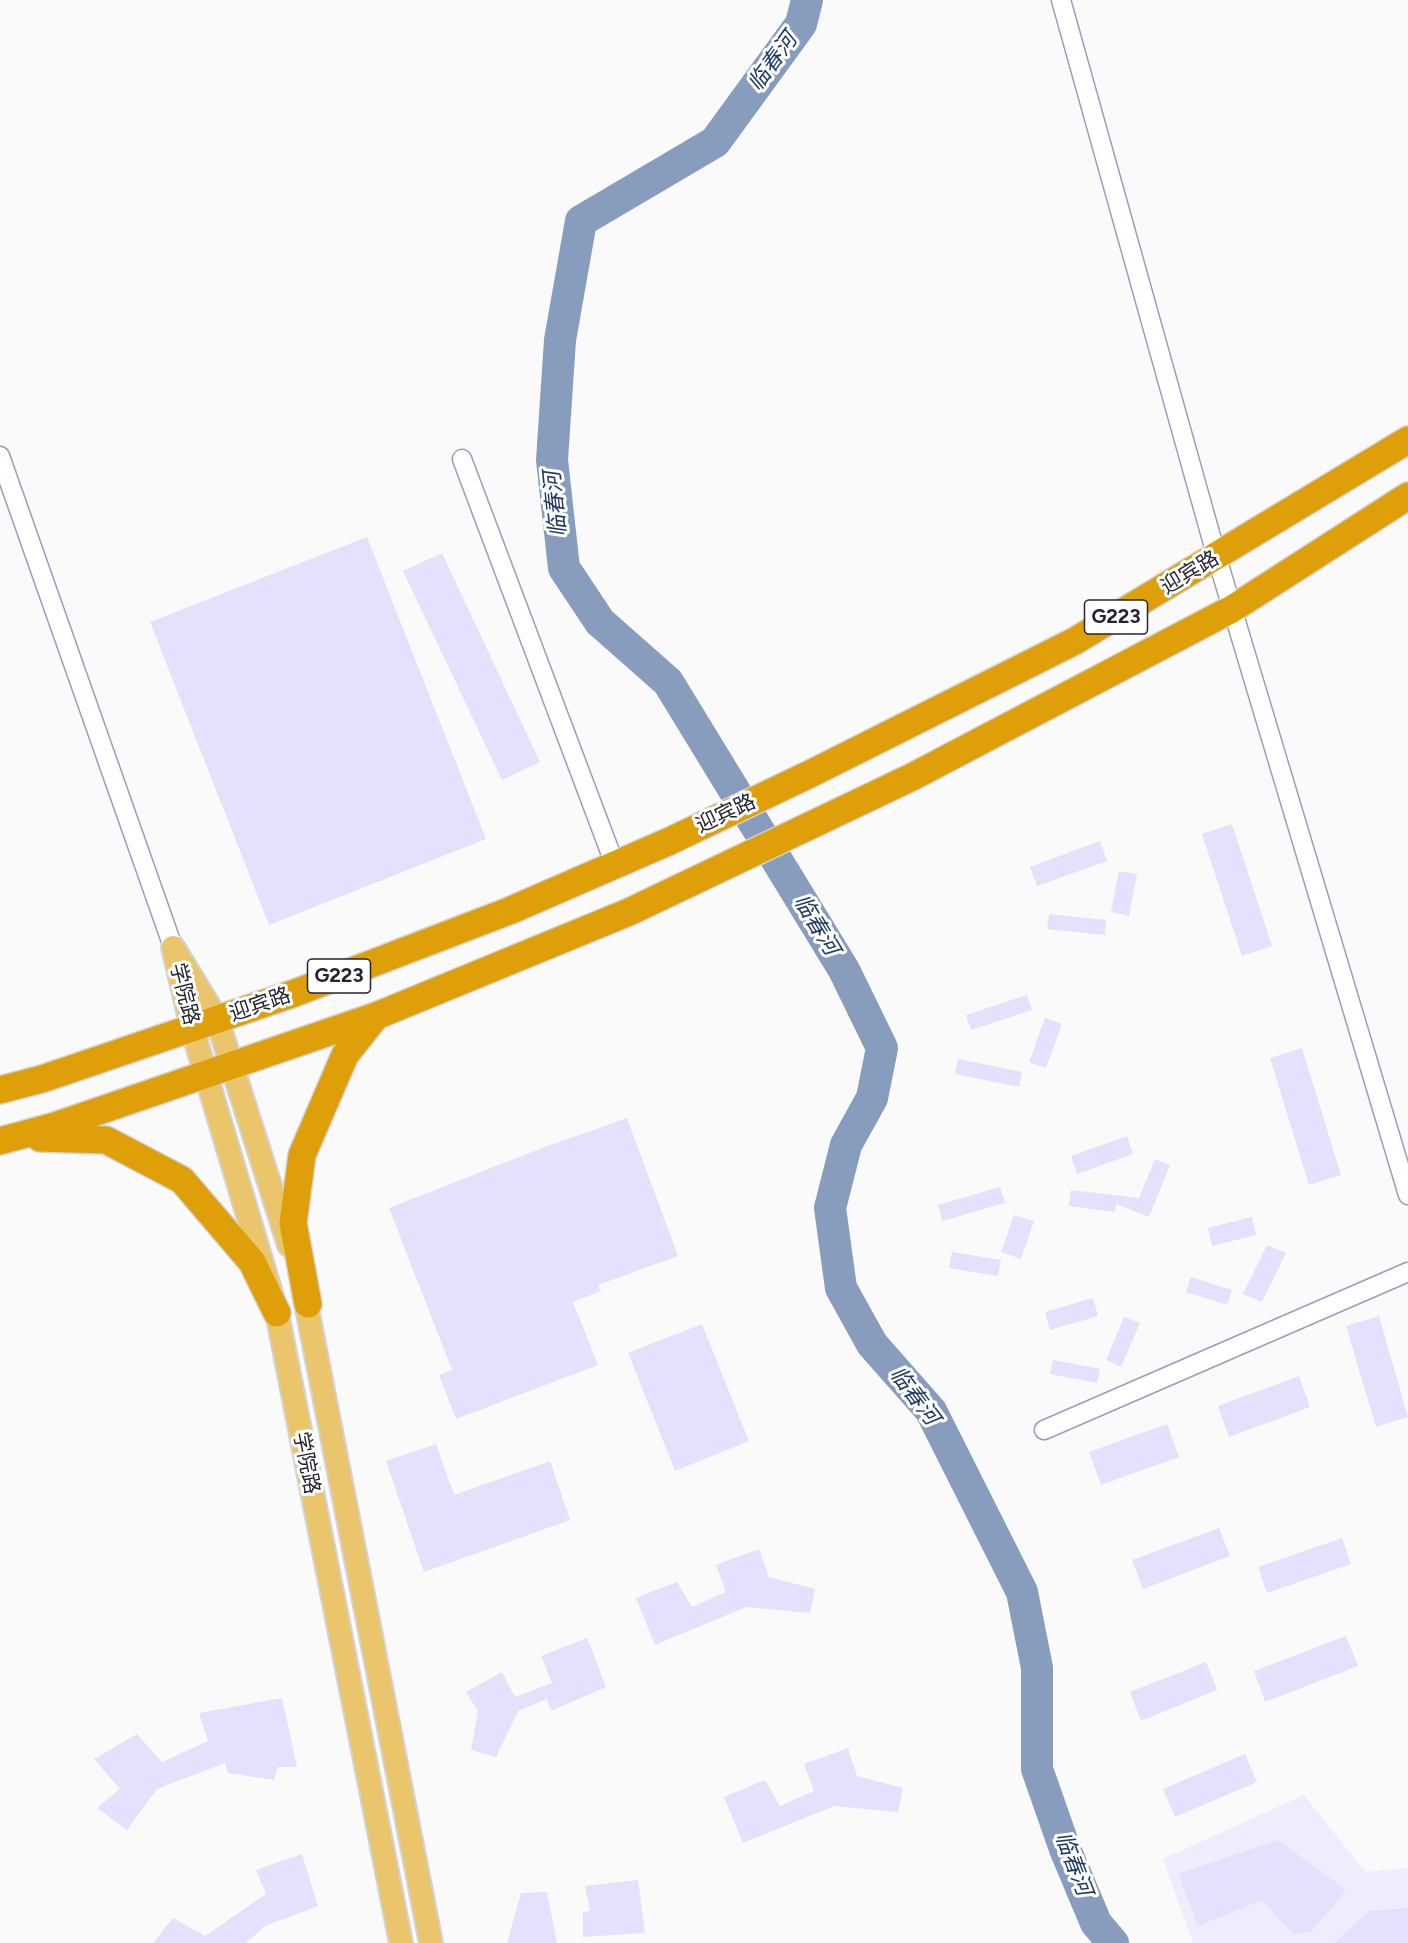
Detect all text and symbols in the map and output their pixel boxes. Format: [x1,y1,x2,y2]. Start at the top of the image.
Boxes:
water label: 临春河 [743,28,803,96]
water label: 临春河 [539,470,573,538]
street label: 迎宾路 [1157,546,1223,600]
road number: G223 [1084,600,1148,634]
street label: 迎宾路 [692,789,760,839]
water label: 临春河 [788,890,844,960]
road number: G223 [308,959,370,993]
street label: 学院路 [164,960,204,1028]
street label: 迎宾路 [226,983,294,1027]
water label: 临春河 [884,1362,944,1430]
street label: 学院路 [288,1430,324,1496]
water label: 临春河 [1049,1828,1097,1900]

